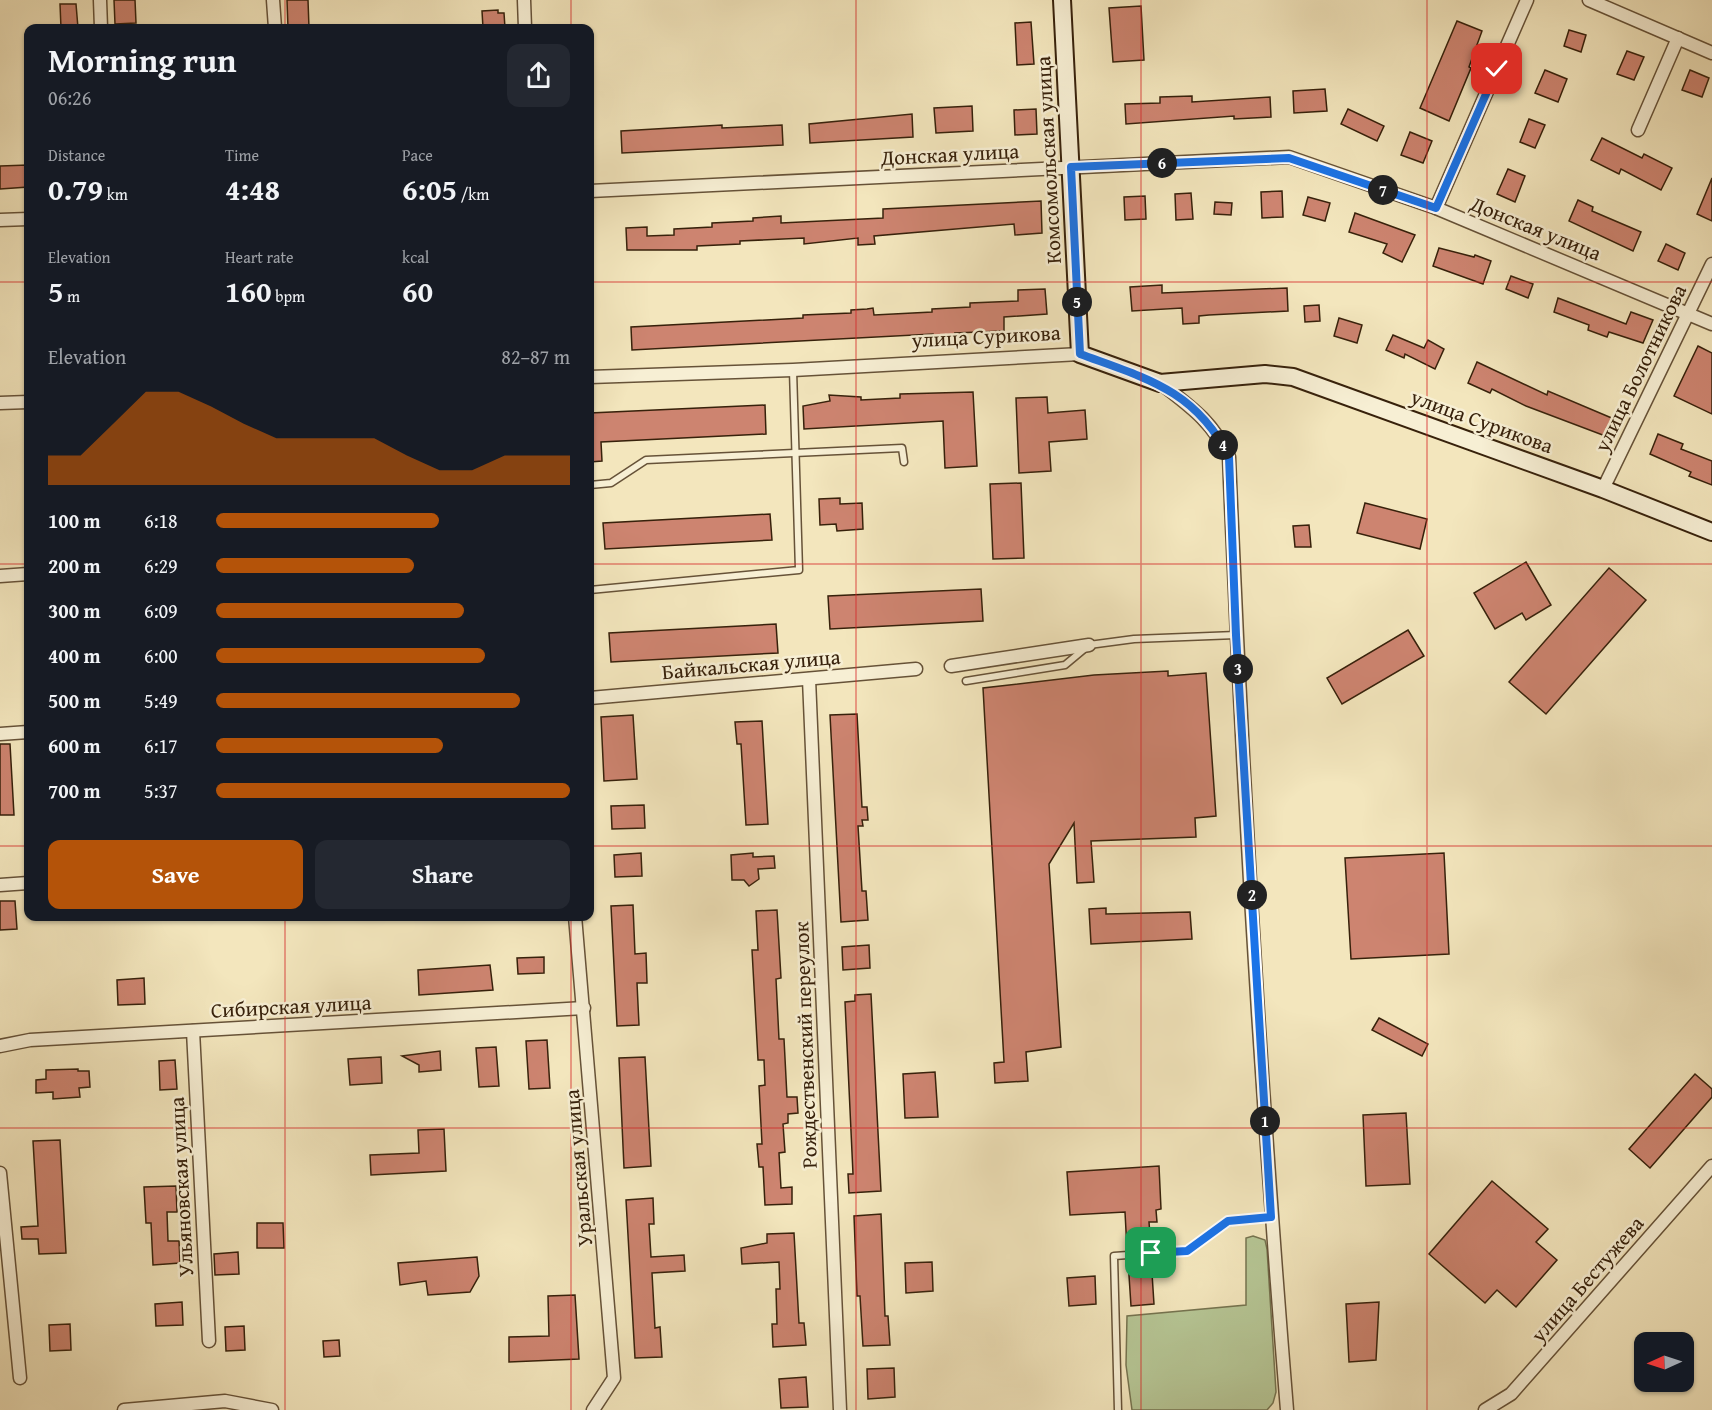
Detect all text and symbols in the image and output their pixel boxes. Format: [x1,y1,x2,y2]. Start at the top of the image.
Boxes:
text: Morning run [48,36,237,84]
pin [1471,43,1522,94]
button: share [507,44,570,107]
icon: check [1480,52,1513,85]
street label: Комсомольская улица [1027,55,1069,265]
text: 06:26 [48,83,91,112]
street label: Донская улица [879,135,1020,173]
text: Distance [48,143,105,167]
text: Time [225,143,259,167]
text: Pace [402,143,433,167]
pin: 6 [1147,148,1177,178]
text: 6 [1158,151,1166,175]
text: 0.79 [48,167,103,211]
text: 4:48 [225,167,280,211]
text: 6:05 [402,167,457,211]
pin: 7 [1368,175,1398,205]
text: 7 [1379,178,1387,202]
text: km [103,182,128,206]
text: /km [457,182,489,206]
street label: Донская улица [1465,187,1606,268]
text: Elevation [48,245,111,269]
text: Heart rate [225,245,294,269]
text: kcal [402,245,429,269]
text: 5 [48,269,64,313]
text: 160 [225,269,272,313]
text: 60 [402,269,433,313]
street label: улица Болотникова [1586,279,1694,458]
text: m [64,284,80,308]
text: bpm [272,284,305,308]
pin: 5 [1062,287,1092,317]
text: 5 [1073,290,1081,314]
street label: улица Сурикова [910,317,1061,355]
text: Elevation [48,342,126,371]
text: 82–87 m [501,342,570,371]
street label: улица Сурикова [1406,381,1557,461]
pin: 4 [1208,430,1238,460]
text: 4 [1219,433,1227,457]
text: 100 m [48,506,101,535]
text: 6:18 [144,506,178,535]
text: 200 m [48,551,101,580]
text: 6:29 [144,551,178,580]
text: 300 m [48,596,101,625]
text: 6:09 [144,596,178,625]
text: 400 m [48,641,101,670]
text: 6:00 [144,641,178,670]
street label: Байкальская улица [660,641,842,687]
pin: 3 [1223,654,1253,684]
text: 3 [1234,657,1242,681]
text: 500 m [48,686,101,715]
text: 5:49 [144,686,178,715]
text: 600 m [48,731,101,760]
text: 6:17 [144,731,178,760]
text: 700 m [48,776,101,805]
text: 5:37 [144,776,178,805]
button: Save [48,840,303,909]
button: Share [315,840,570,909]
pin: 2 [1237,880,1267,910]
text: 2 [1248,883,1256,907]
street label: Рождественский переулок [785,921,825,1169]
street label: Сибирская улица [210,986,372,1026]
street label: Уральская улица [556,1088,600,1248]
street label: Ульяновская улица [161,1096,201,1278]
pin: 1 [1250,1106,1280,1136]
text: 1 [1261,1109,1269,1133]
street label: улица Бестужева [1523,1209,1651,1350]
pin [1125,1227,1176,1278]
icon: arrive [1134,1236,1167,1269]
north arrow [1634,1332,1694,1392]
map controls [1634,1332,1694,1392]

